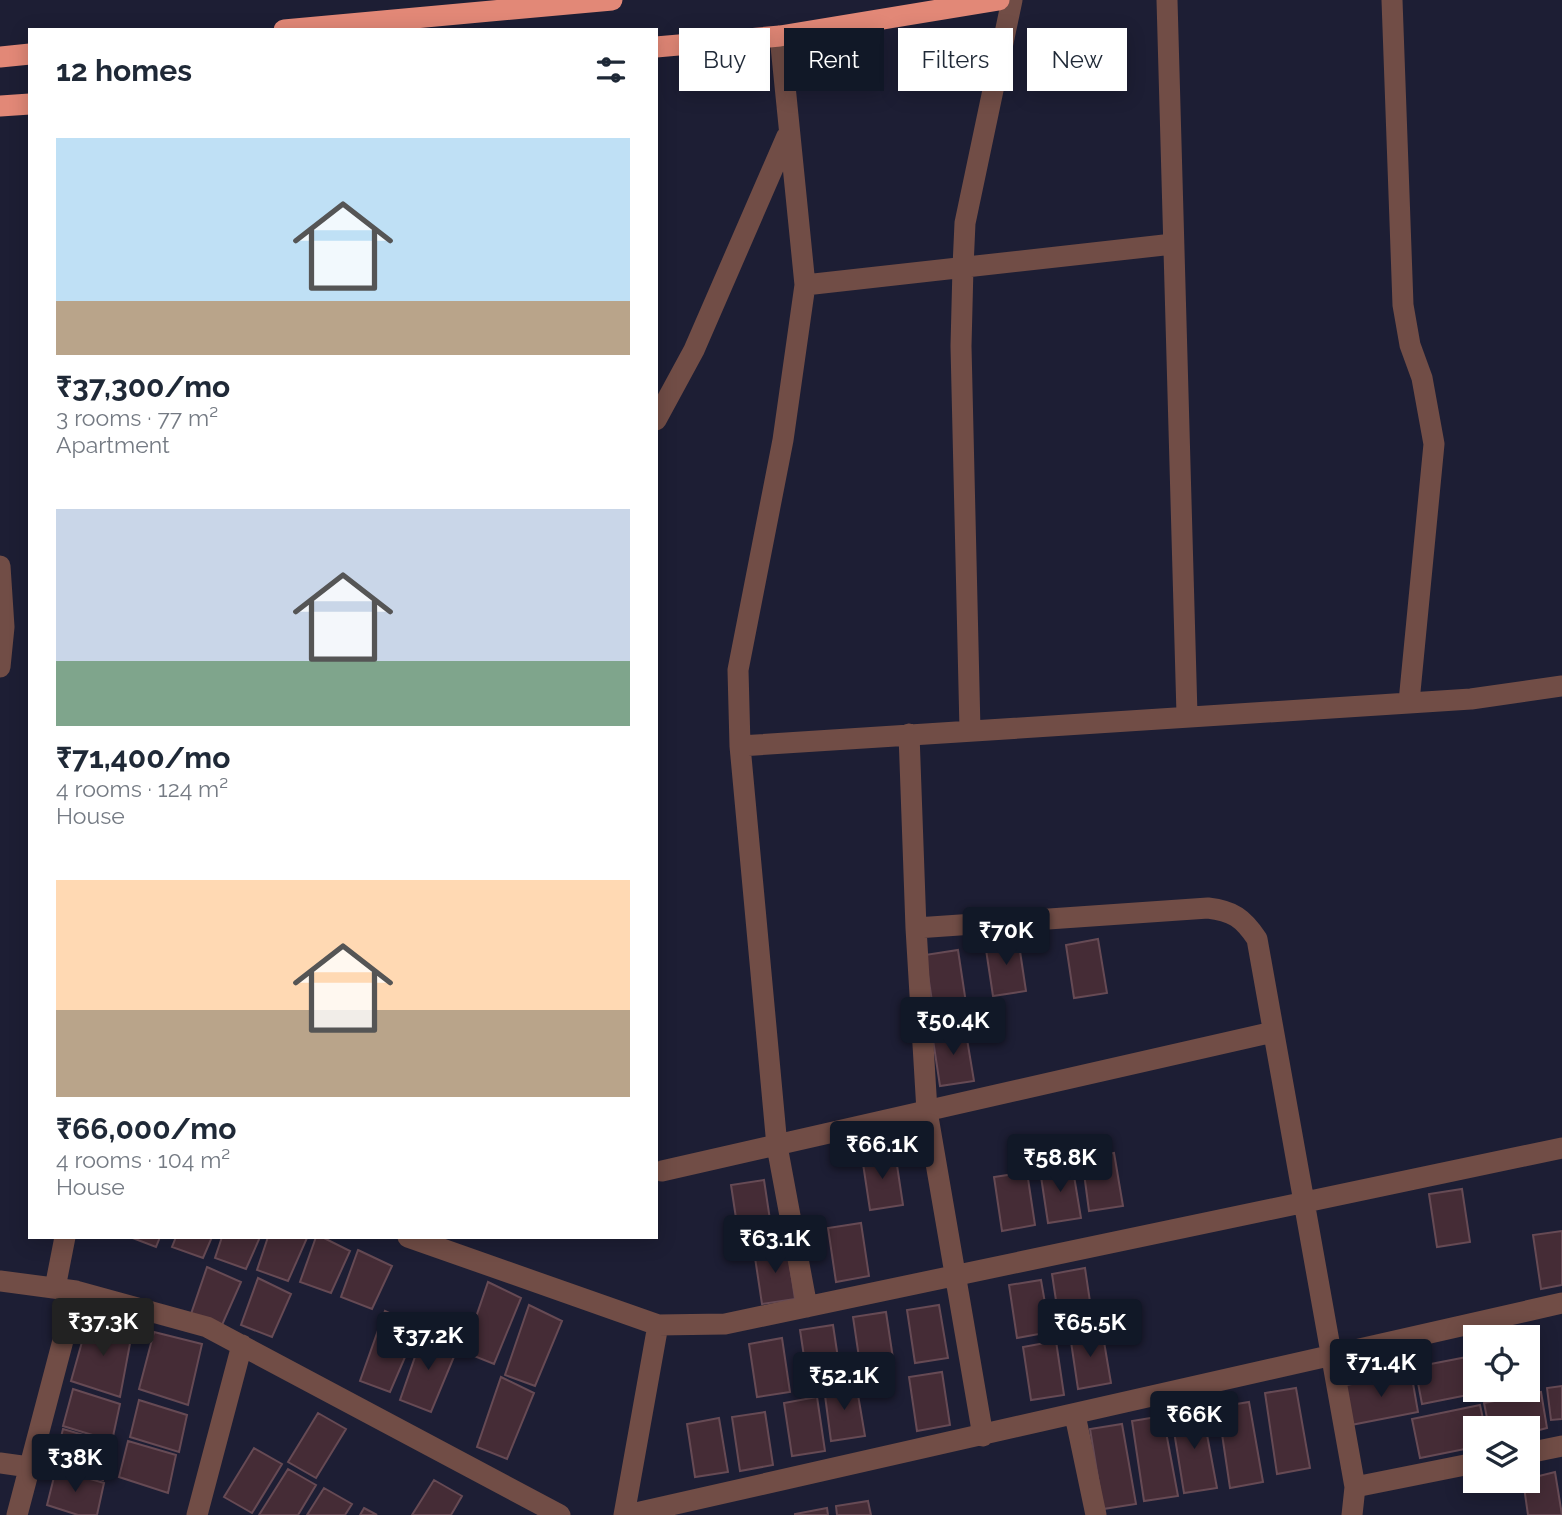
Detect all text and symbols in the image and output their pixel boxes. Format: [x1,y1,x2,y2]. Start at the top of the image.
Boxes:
chip: Buy [679,28,770,91]
chip: Rent [784,28,884,91]
chip: Filters [898,28,1013,91]
chip: New [1027,28,1127,91]
icon: filters [592,51,630,89]
text: 12 homes [56,53,192,88]
icon: home [280,183,406,309]
text: ₹37,300/mo [56,369,230,404]
text: 3 rooms · 77 m² [56,404,218,431]
text: Apartment [56,431,170,458]
icon: home [280,554,406,680]
text: ₹71,400/mo [56,740,230,775]
text: 4 rooms · 124 m² [56,775,228,802]
text: House [56,802,125,829]
pin: ₹70K [965,908,1047,967]
text: ₹70K [979,916,1033,943]
icon: home [280,925,406,1051]
pin: ₹50.4K [896,998,1010,1057]
text: ₹50.4K [917,1006,989,1033]
text: ₹66,000/mo [56,1111,236,1146]
pin: ₹66.1K [825,1122,939,1181]
text: ₹66.1K [846,1130,918,1157]
pin: ₹58.8K [1003,1134,1117,1194]
text: ₹58.8K [1023,1143,1097,1170]
text: 4 rooms · 104 m² [56,1146,230,1173]
text: House [56,1173,125,1200]
pin: ₹63.1K [718,1216,832,1275]
text: ₹63.1K [740,1224,810,1251]
pin: ₹37.3K [46,1298,160,1358]
pin: ₹65.5K [1033,1300,1147,1359]
text: ₹37.3K [68,1307,138,1334]
text: ₹65.5K [1054,1308,1126,1335]
pin: ₹37.2K [371,1312,485,1372]
text: ₹37.2K [393,1321,463,1348]
map controls [1463,1325,1540,1493]
button: locate [1463,1325,1540,1402]
pin: ₹71.4K [1324,1340,1438,1399]
text: ₹71.4K [1346,1348,1416,1375]
pin: ₹52.1K [787,1352,901,1412]
text: ₹52.1K [809,1361,879,1388]
pin: ₹66K [1153,1392,1235,1451]
text: ₹66K [1166,1400,1222,1427]
button: layers [1463,1416,1540,1493]
pin: ₹38K [34,1434,116,1494]
text: ₹38K [48,1443,102,1470]

